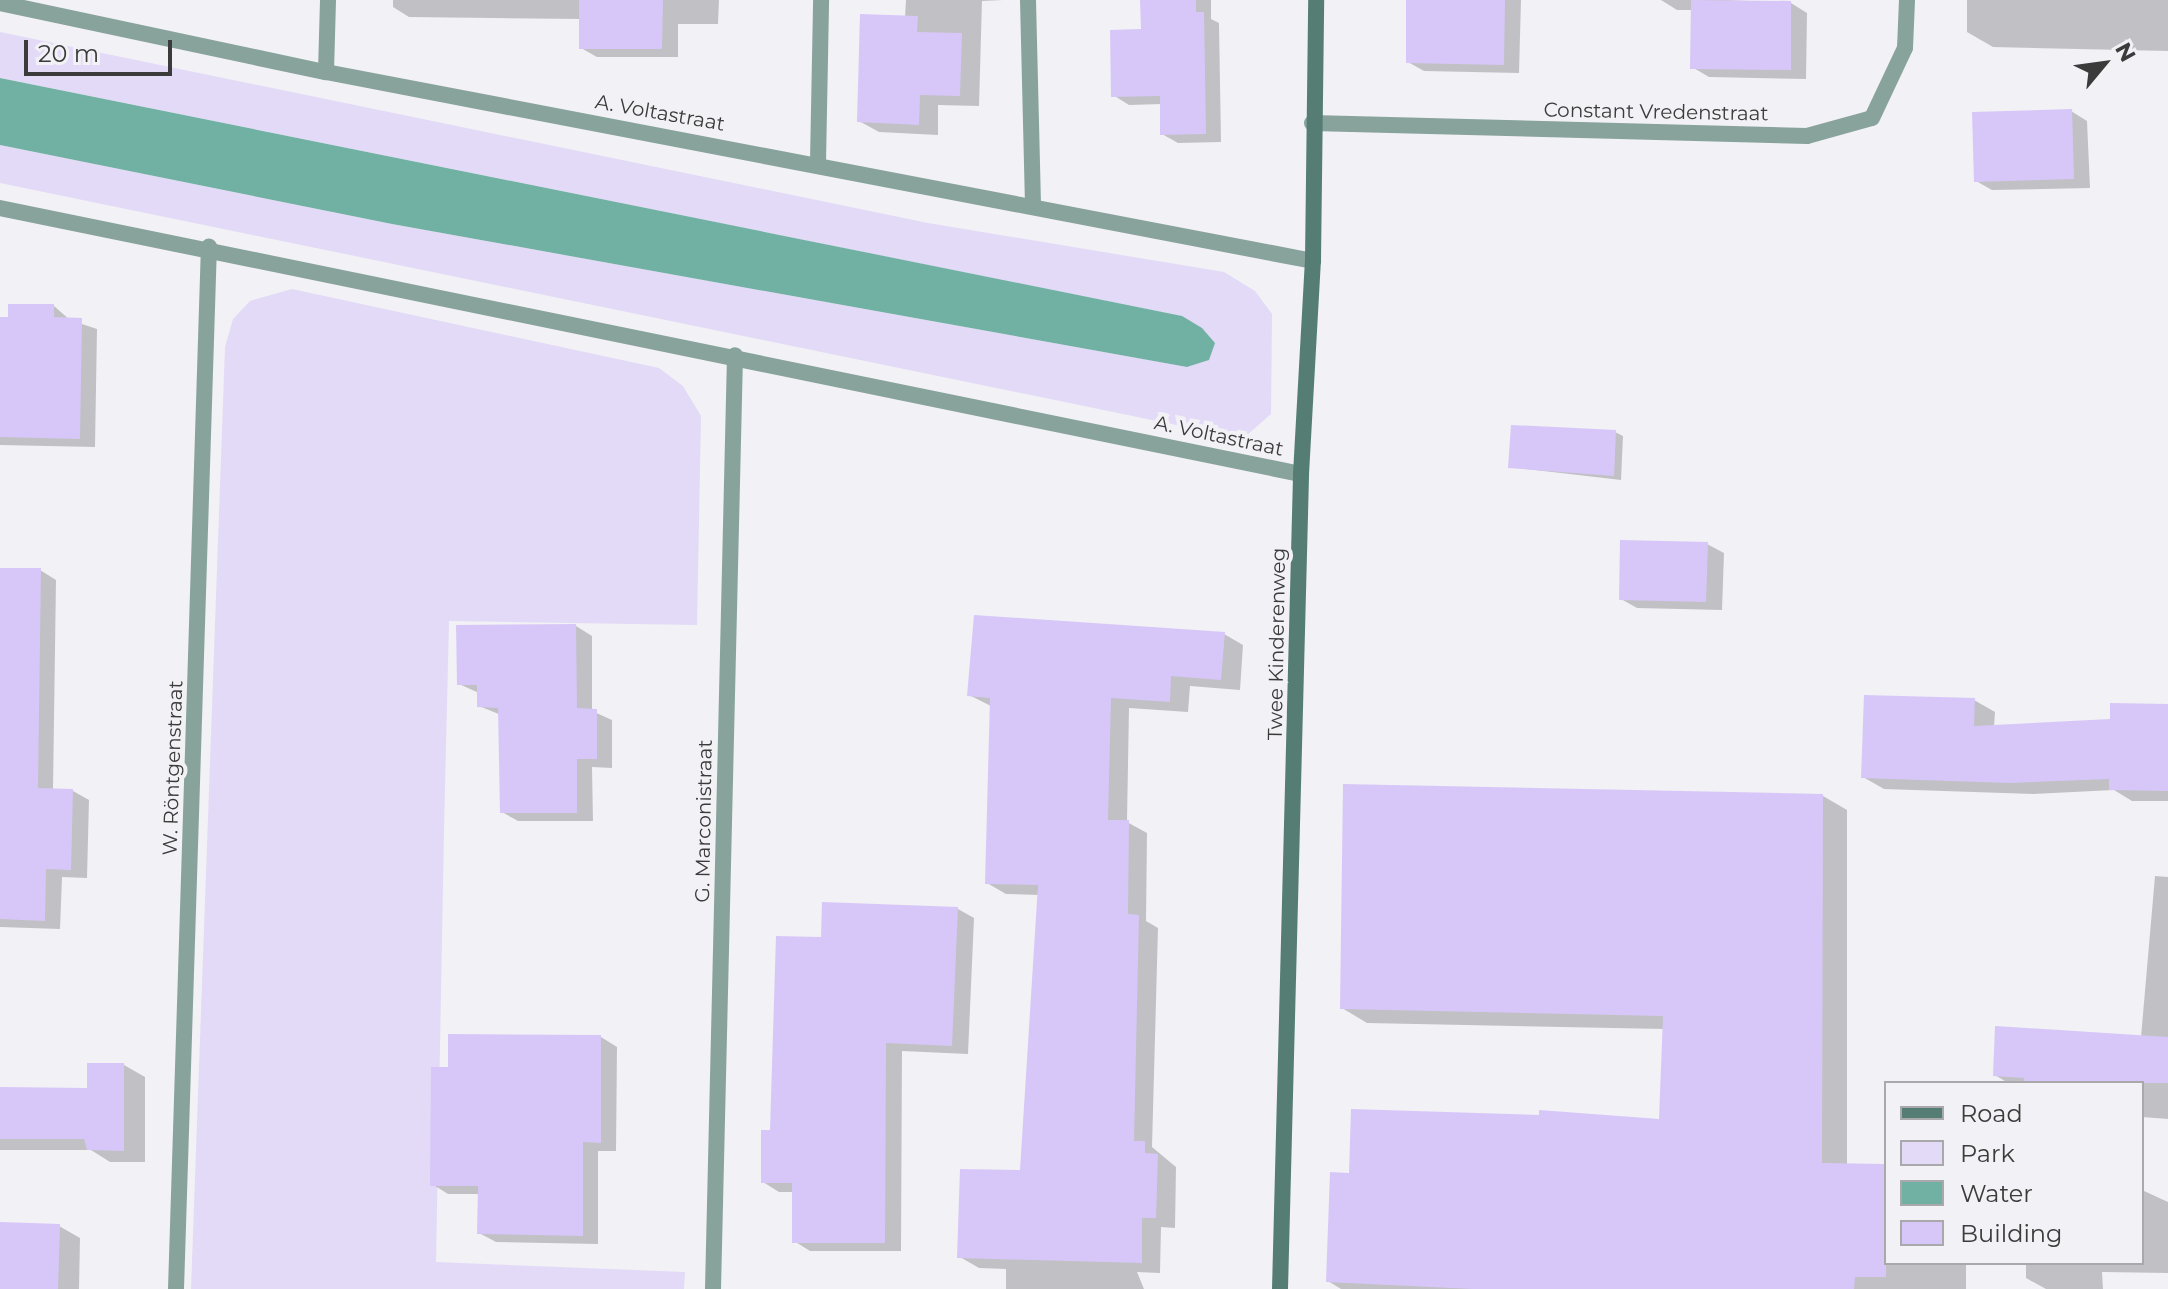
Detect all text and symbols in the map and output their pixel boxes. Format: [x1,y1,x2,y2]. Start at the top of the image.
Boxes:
scale bar [28,24,176,74]
north arrow [2064,24,2144,104]
text: N [2109,38,2142,66]
text: 20 m [38,39,99,68]
street label: A. Voltastraat [593,90,727,136]
street label: Constant Vredenstraat [1543,98,1769,126]
street label: A. Voltastraat [1152,411,1286,461]
street label: Twee Kinderenweg [1263,548,1291,740]
street label: W. Röntgenstraat [158,680,188,856]
street label: G. Marconistraat [691,739,717,903]
legend [1884,1081,2144,1265]
text: Road [1960,1099,2023,1128]
text: Park [1960,1139,2015,1168]
text: Water [1960,1179,2033,1208]
text: Building [1960,1219,2063,1248]

